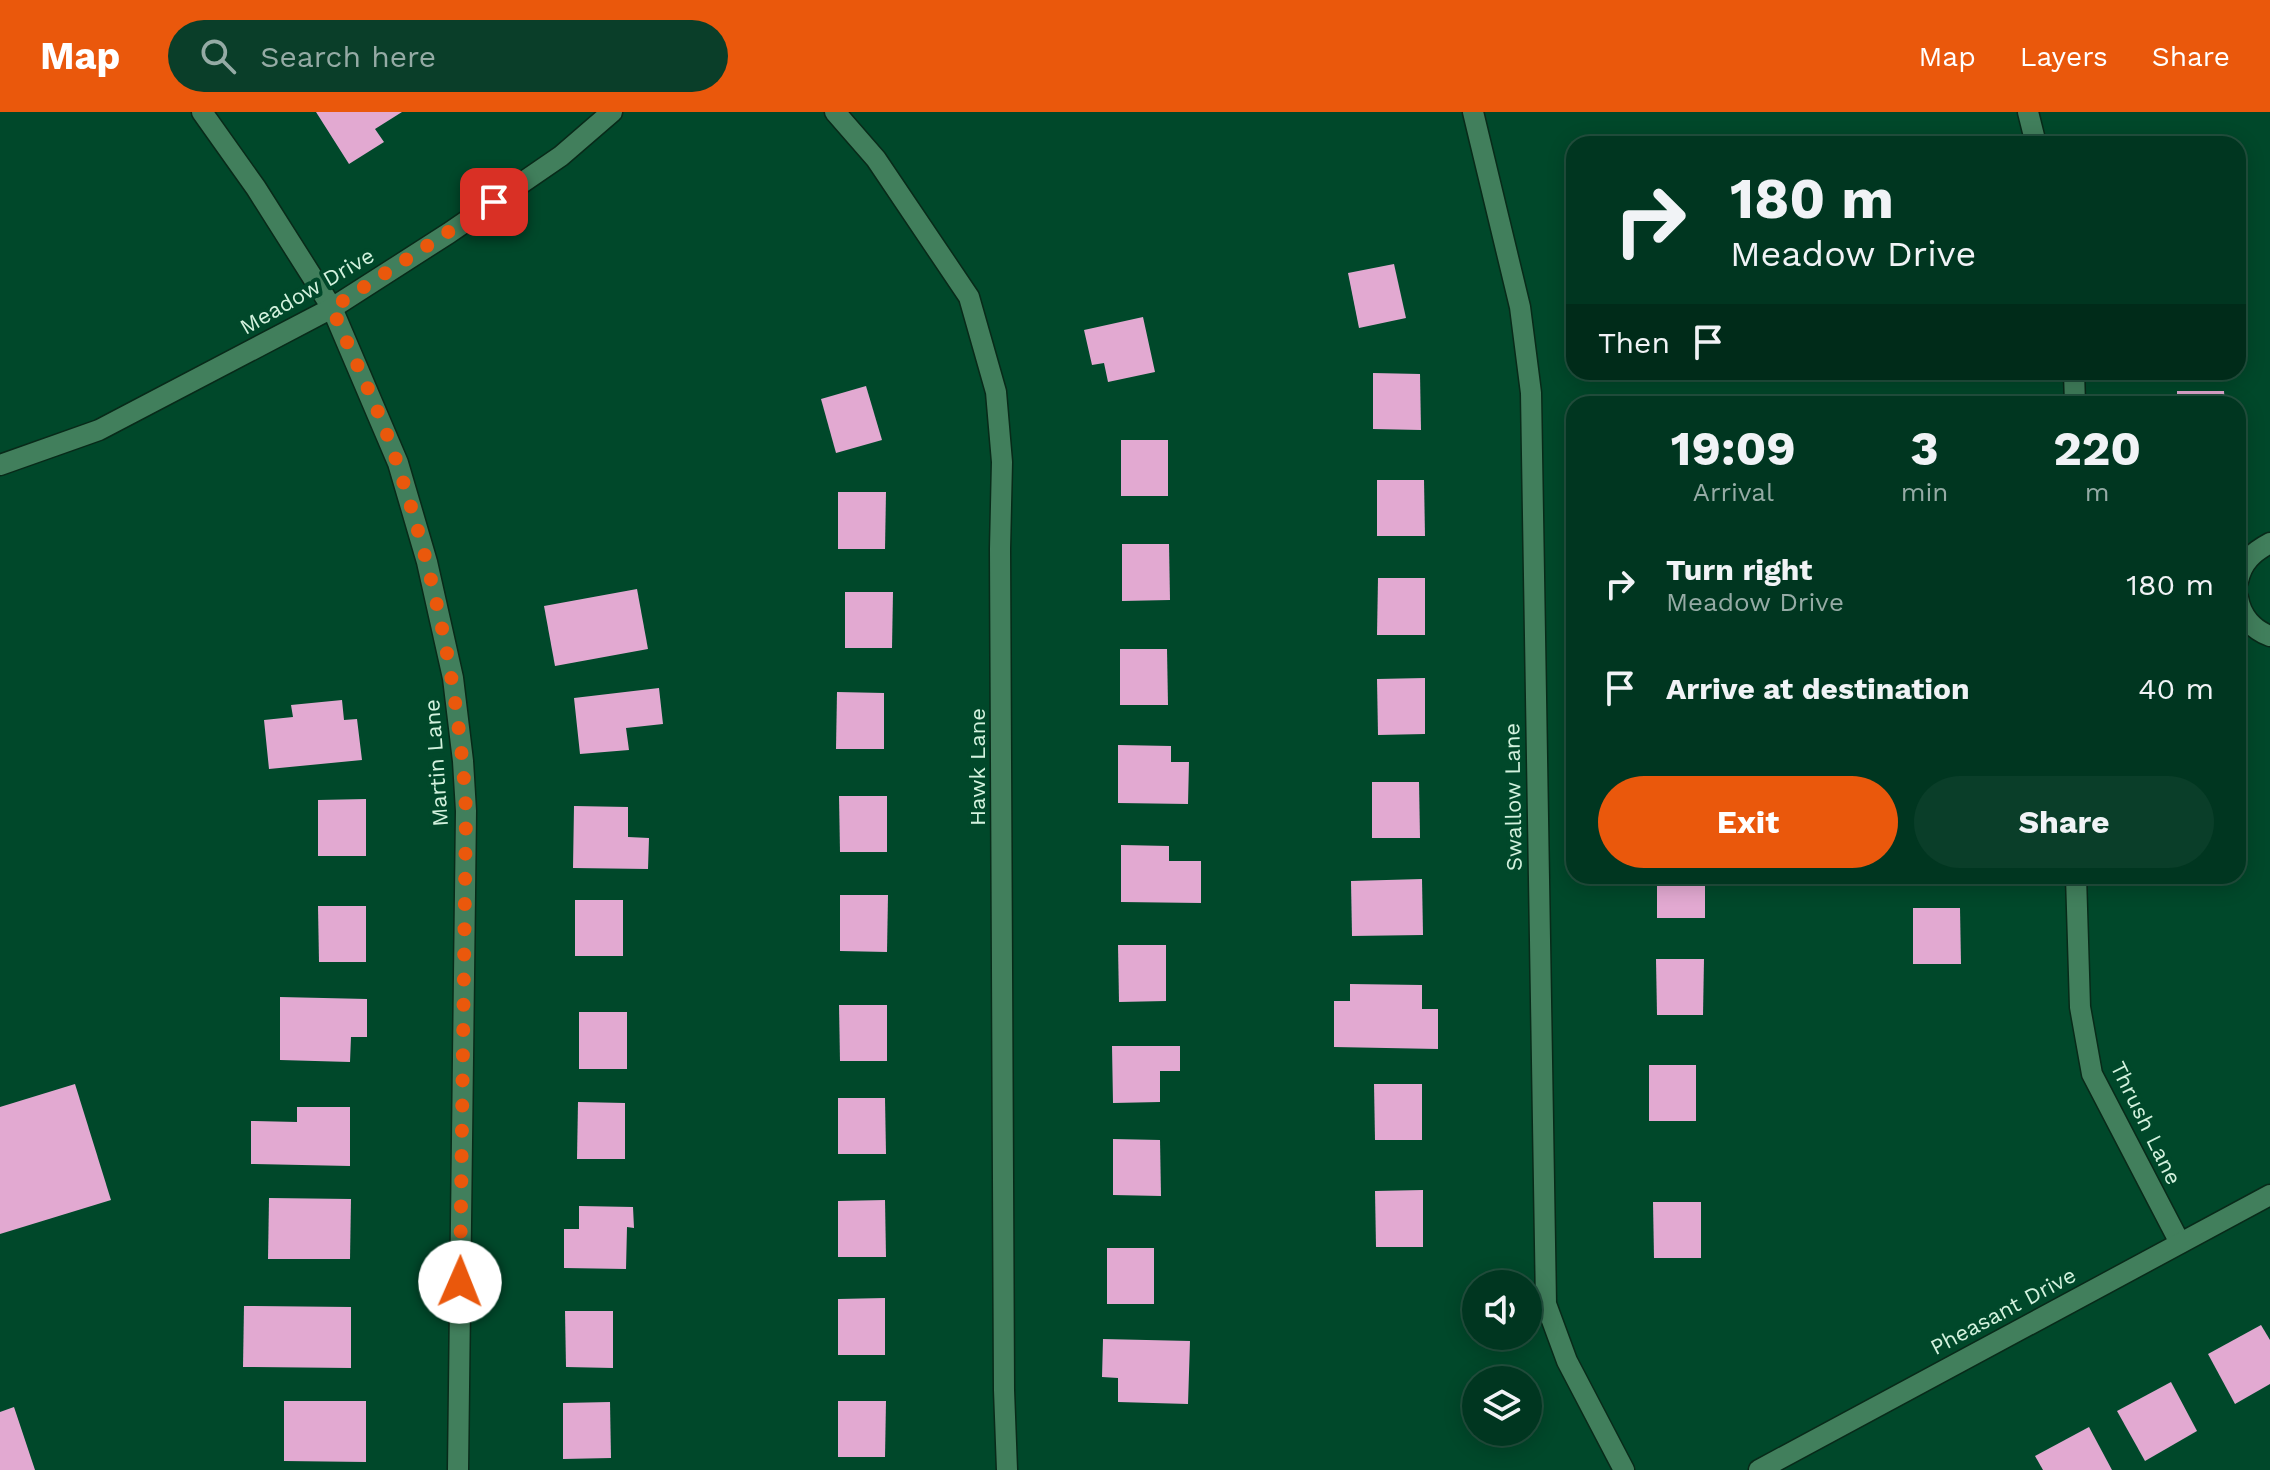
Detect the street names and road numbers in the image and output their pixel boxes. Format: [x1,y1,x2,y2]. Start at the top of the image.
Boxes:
street label: Meadow Drive [236,243,378,339]
street label: Martin Lane [419,699,453,827]
street label: Hawk Lane [965,708,990,826]
street label: Swallow Lane [1499,723,1527,871]
street label: Thrush Lane [2105,1057,2187,1189]
street label: Pheasant Drive [1926,1262,2080,1360]

